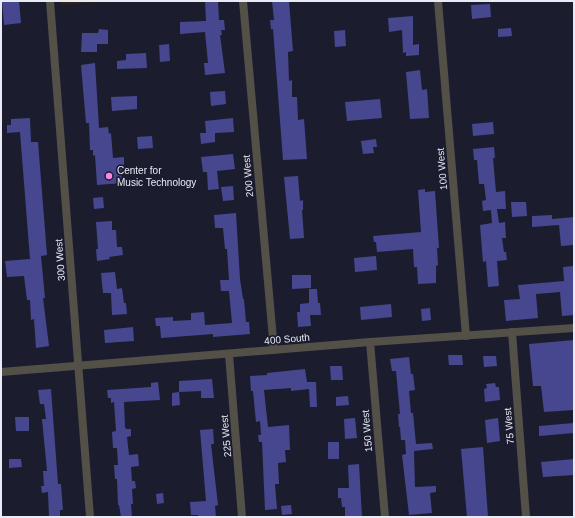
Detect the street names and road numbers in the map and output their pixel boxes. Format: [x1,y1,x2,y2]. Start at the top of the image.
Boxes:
street label: 100 West [435,147,449,190]
street label: 200 West [241,154,255,197]
street label: 300 West [53,238,67,281]
street label: 400 South [264,332,310,346]
street label: 75 West [502,407,516,445]
street label: 150 West [360,409,374,452]
street label: 225 West [219,414,233,457]

